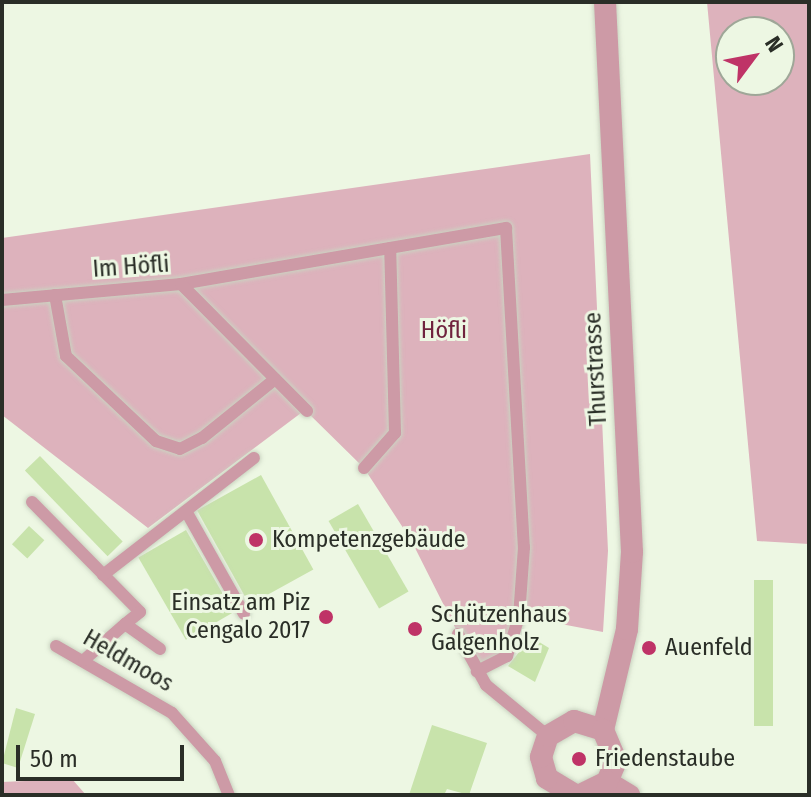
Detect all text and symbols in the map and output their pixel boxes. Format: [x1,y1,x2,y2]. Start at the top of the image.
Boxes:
north arrow [715,16,795,96]
text: N [759,31,789,57]
street label: Im Höfli [92,250,170,284]
street label: Thurstrasse [579,311,613,427]
park label: Höfli [421,317,467,345]
place label: Kompetenzgebäude [272,526,466,554]
marker: Kompetenzgebäude [247,531,265,549]
place label: Einsatz am Piz Cengalo 2017 [171,589,310,645]
place label: Schützenhaus Galgenholz [431,601,567,657]
marker: Einsatz am Piz Cengalo 2017 [317,608,335,626]
marker: Schützenhaus Galgenholz [406,620,424,638]
street label: Heldmoos [78,624,178,698]
place label: Auenfeld [665,634,753,662]
marker: Auenfeld [640,639,658,657]
scale bar [20,729,188,779]
text: 50 m [30,745,78,773]
place label: Friedenstaube [595,745,735,773]
marker: Friedenstaube [570,750,588,768]

